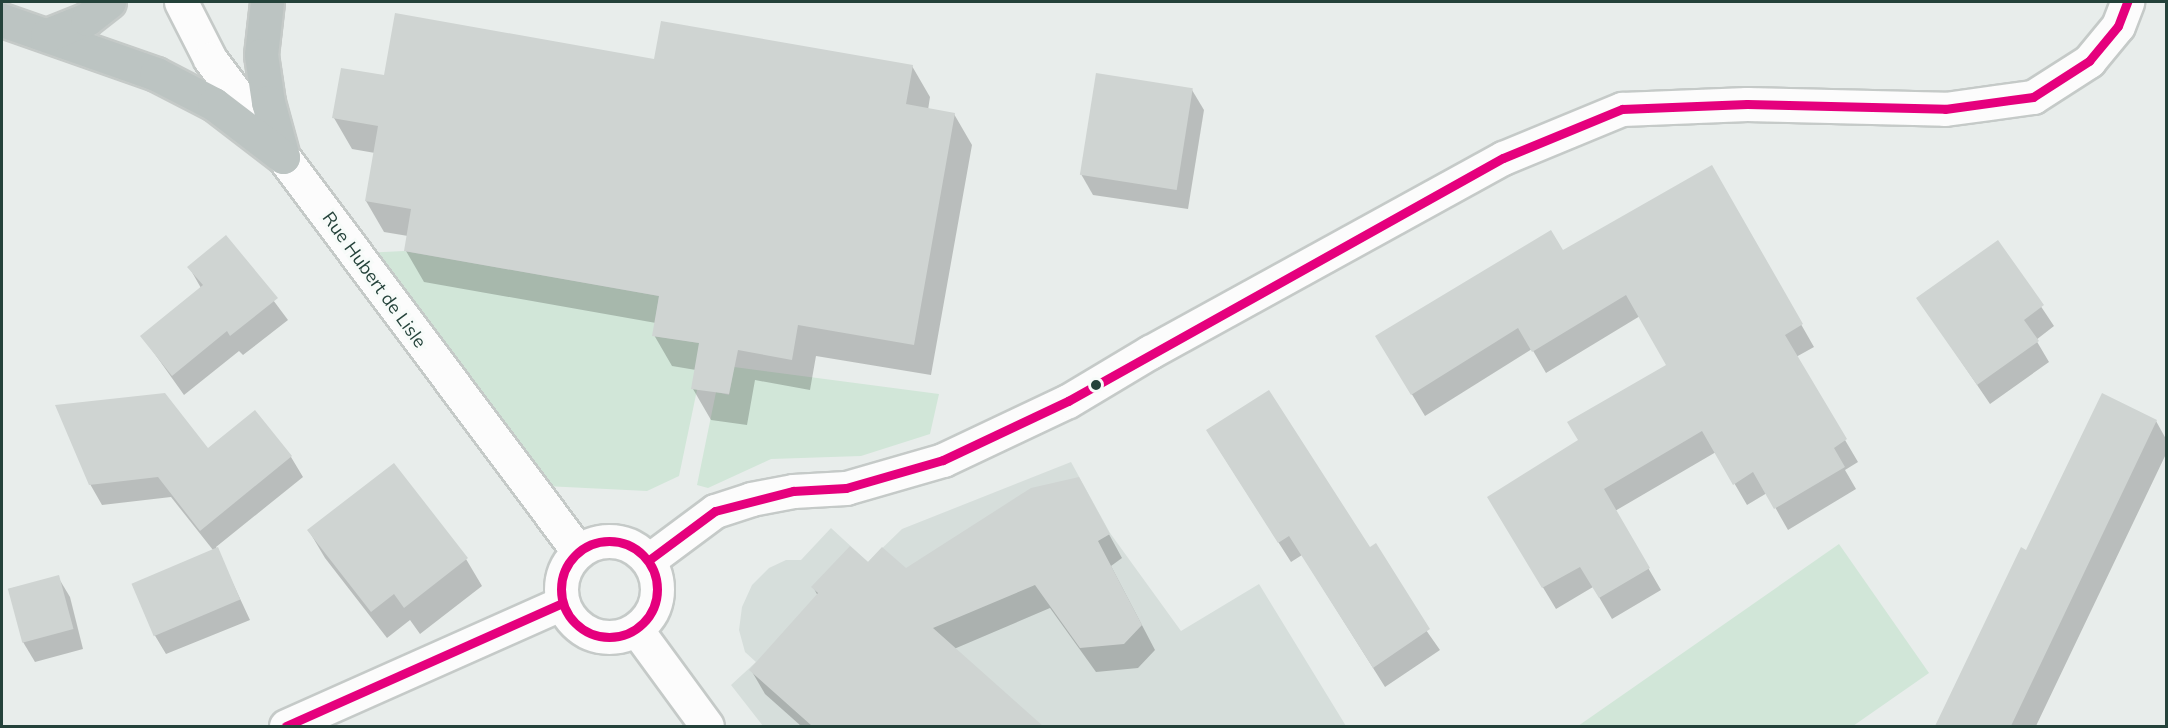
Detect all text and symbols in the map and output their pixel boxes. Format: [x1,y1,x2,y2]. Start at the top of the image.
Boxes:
street label: Rue Hubert de Lisle [318,208,430,352]
unlabelled marker [1090,379,1102,391]

